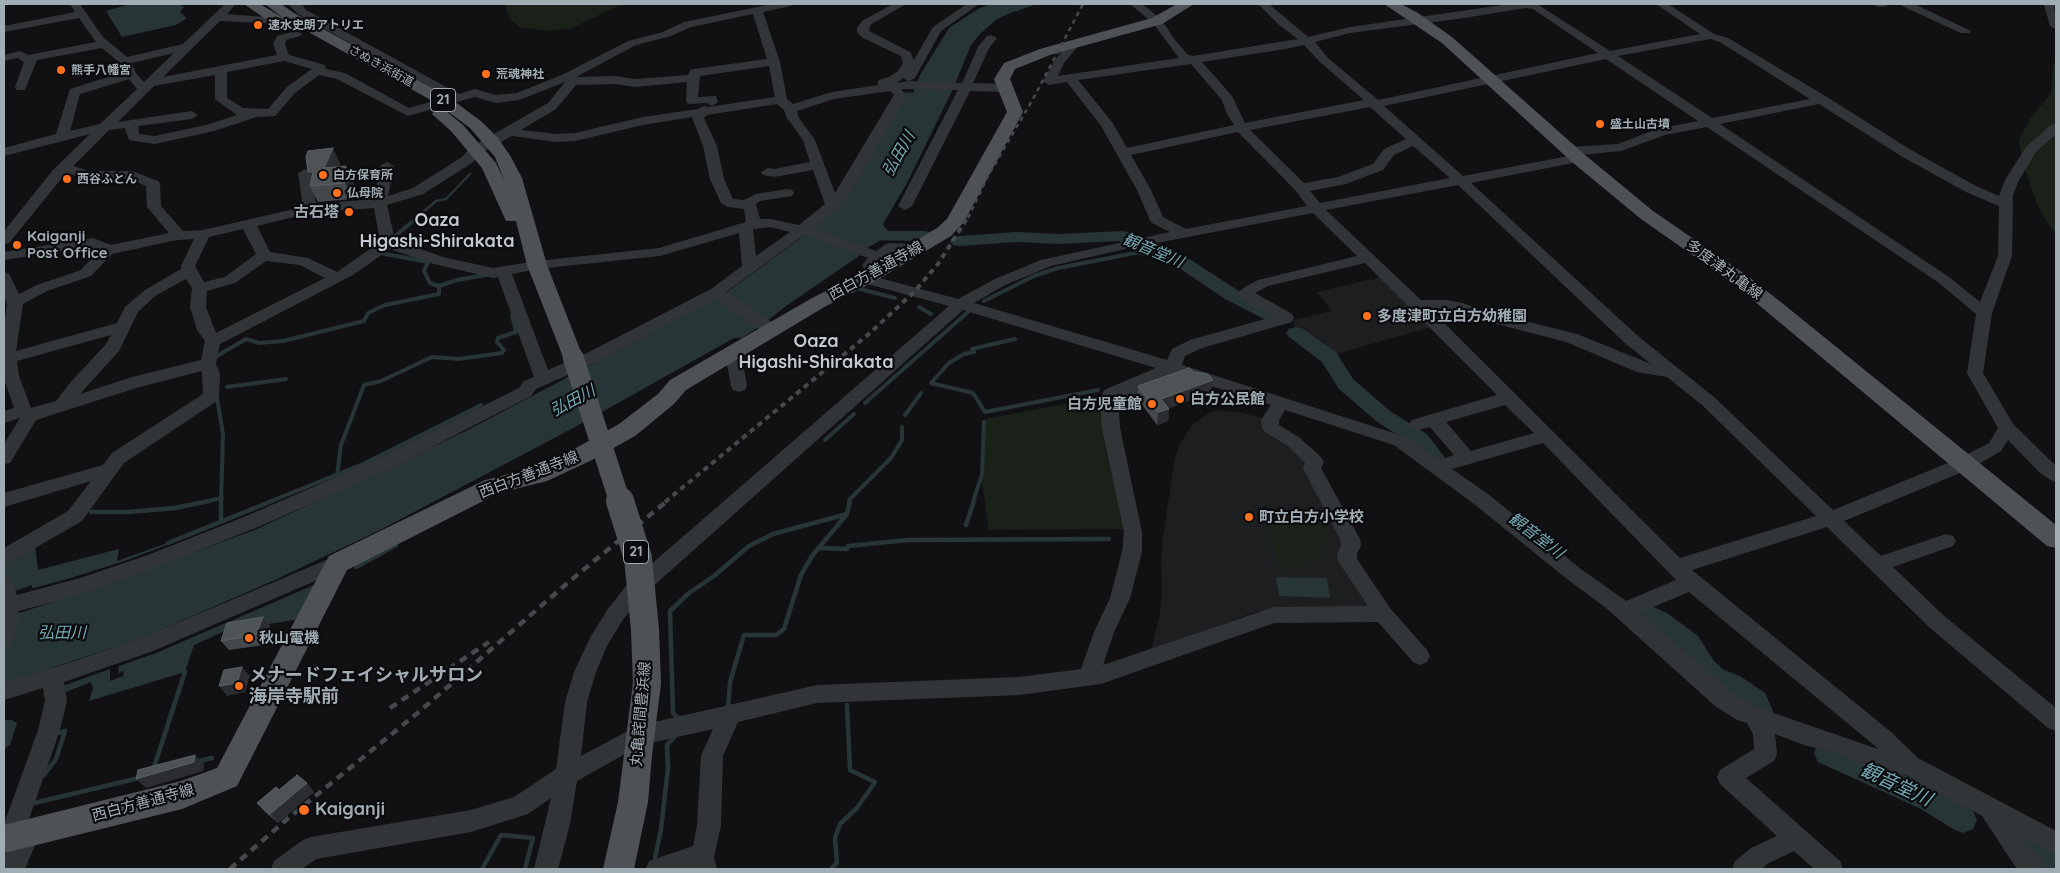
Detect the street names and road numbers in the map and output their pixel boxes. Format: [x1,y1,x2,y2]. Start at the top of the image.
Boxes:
street label: さぬき浜街道 [346,42,416,90]
road number: 21 [430,88,456,112]
street label: 多度津丸亀線 [1682,236,1766,304]
street label: 西白方善通寺線 [826,238,926,304]
street label: 西白方善通寺線 [477,448,581,502]
road number: 21 [624,540,648,564]
street label: 丸亀詫間豊浜線 [627,661,655,767]
street label: 西白方善通寺線 [90,781,196,825]

